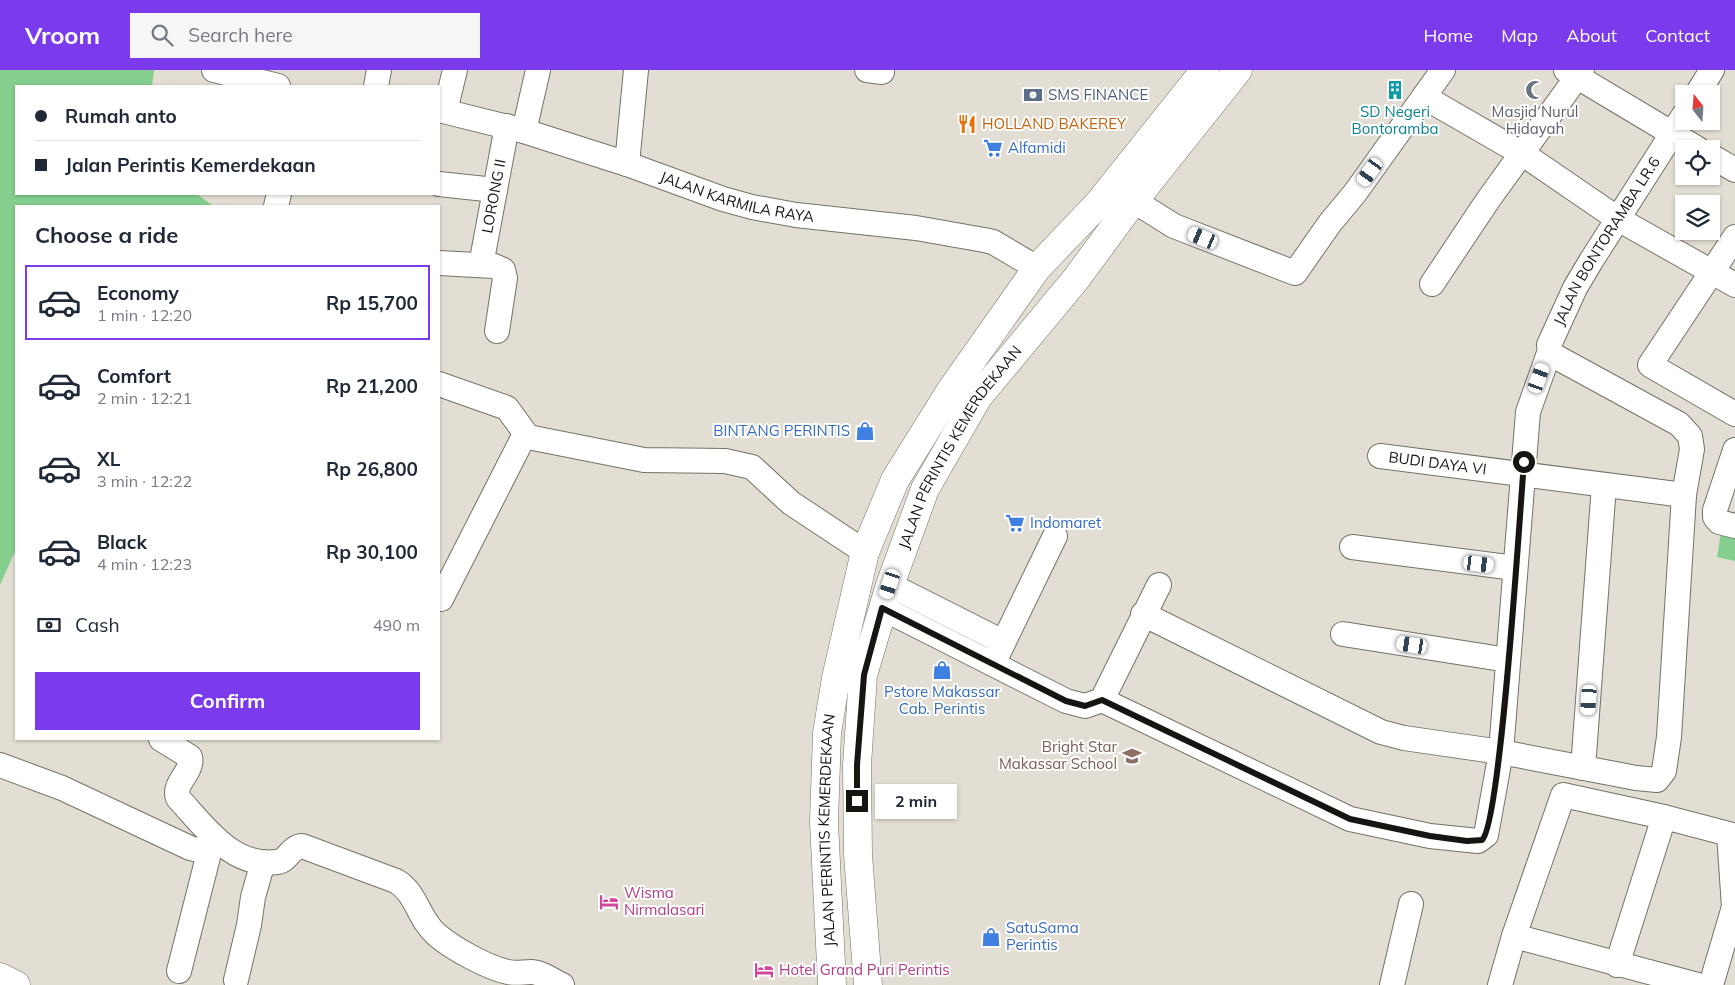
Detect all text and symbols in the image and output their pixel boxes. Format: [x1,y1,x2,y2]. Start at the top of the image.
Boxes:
search box [130,13,480,58]
text: Vroom [25,20,100,50]
icon: search [148,21,176,49]
text: Search here [188,23,293,47]
text: Home [1423,24,1473,47]
text: Map [1501,24,1538,47]
text: About [1566,24,1617,47]
text: Contact [1645,24,1710,47]
building icon: SD Negeri Bontoramba [1384,79,1406,101]
mosque icon: Masjid Nurul Hidayah [1524,79,1546,101]
bank icon: SMS FINANCE [1022,84,1044,106]
place label: SMS FINANCE [1048,85,1148,104]
north arrow [1675,85,1720,130]
map controls [1675,85,1720,240]
place label: SD Negeri Bontoramba [1352,102,1438,138]
place label: Masjid Nurul Hidayah [1492,102,1578,138]
text: Rumah anto [65,104,177,128]
restaurant icon: HOLLAND BAKEREY [956,113,978,135]
place label: HOLLAND BAKEREY [982,114,1127,133]
supermarket icon: Alfamidi [982,137,1004,159]
place label: Alfamidi [1008,138,1066,157]
button: locate [1675,140,1720,185]
text: Jalan Perintis Kemerdekaan [65,153,316,177]
street label: JALAN BONTORAMBA LR.6 [1549,153,1664,328]
car [1355,155,1384,189]
street label: LORONG II [477,157,510,235]
street label: JALAN KARMILA RAYA [657,167,815,226]
button: layers [1675,195,1720,240]
text: Choose a ride [35,221,178,249]
car [1186,225,1219,251]
icon: car [37,280,82,325]
text: Economy [97,281,179,305]
text: Rp 15,700 [326,291,418,315]
text: 1 min · 12:20 [97,305,192,325]
street label: JALAN PERINTIS KEMERDEKAAN [894,342,1026,552]
car [1526,361,1551,395]
icon: car [37,363,82,408]
text: Comfort [97,364,171,388]
text: Rp 21,200 [326,374,418,398]
text: 2 min · 12:21 [97,388,192,408]
shop icon: BINTANG PERINTIS [854,420,876,442]
place label: BINTANG PERINTIS [713,421,850,440]
icon: car [37,446,82,491]
text: XL [97,447,120,471]
street label: BUDI DAYA VI [1387,447,1488,479]
route start [1513,451,1535,473]
text: Rp 26,800 [326,457,418,481]
text: 3 min · 12:22 [97,471,192,491]
supermarket icon: Indomaret [1004,512,1026,534]
place label: Indomaret [1030,513,1101,532]
icon: car [37,529,82,574]
text: Black [97,530,147,554]
text: Rp 30,100 [326,540,418,564]
text: 4 min · 12:23 [97,554,192,574]
car [1463,555,1494,573]
car [878,567,901,601]
icon: cash [35,611,63,639]
text: Cash [75,613,120,637]
text: 490 m [373,615,420,635]
car [1396,635,1427,655]
shop icon: Pstore Makassar Cab. Perintis [931,659,953,681]
button: Confirm [35,672,420,730]
place label: Pstore Makassar Cab. Perintis [884,682,1000,718]
car [1580,685,1597,715]
street label: JALAN PERINTIS KEMERDEKAAN [814,712,839,947]
place label: Bright Star Makassar School [999,737,1118,773]
school or university icon: Bright Star Makassar School [1121,745,1143,767]
callout: 2 min [874,784,957,818]
route end [846,790,868,812]
text: 2 min [895,791,937,811]
place label: Wisma Nirmalasari [624,883,704,919]
hotel icon: Wisma Nirmalasari [598,891,620,913]
place label: SatuSama Perintis [1006,918,1079,954]
shop icon: SatuSama Perintis [980,926,1002,948]
hotel icon: Hotel Grand Puri Perintis [753,959,775,981]
place label: Hotel Grand Puri Perintis [779,960,950,979]

